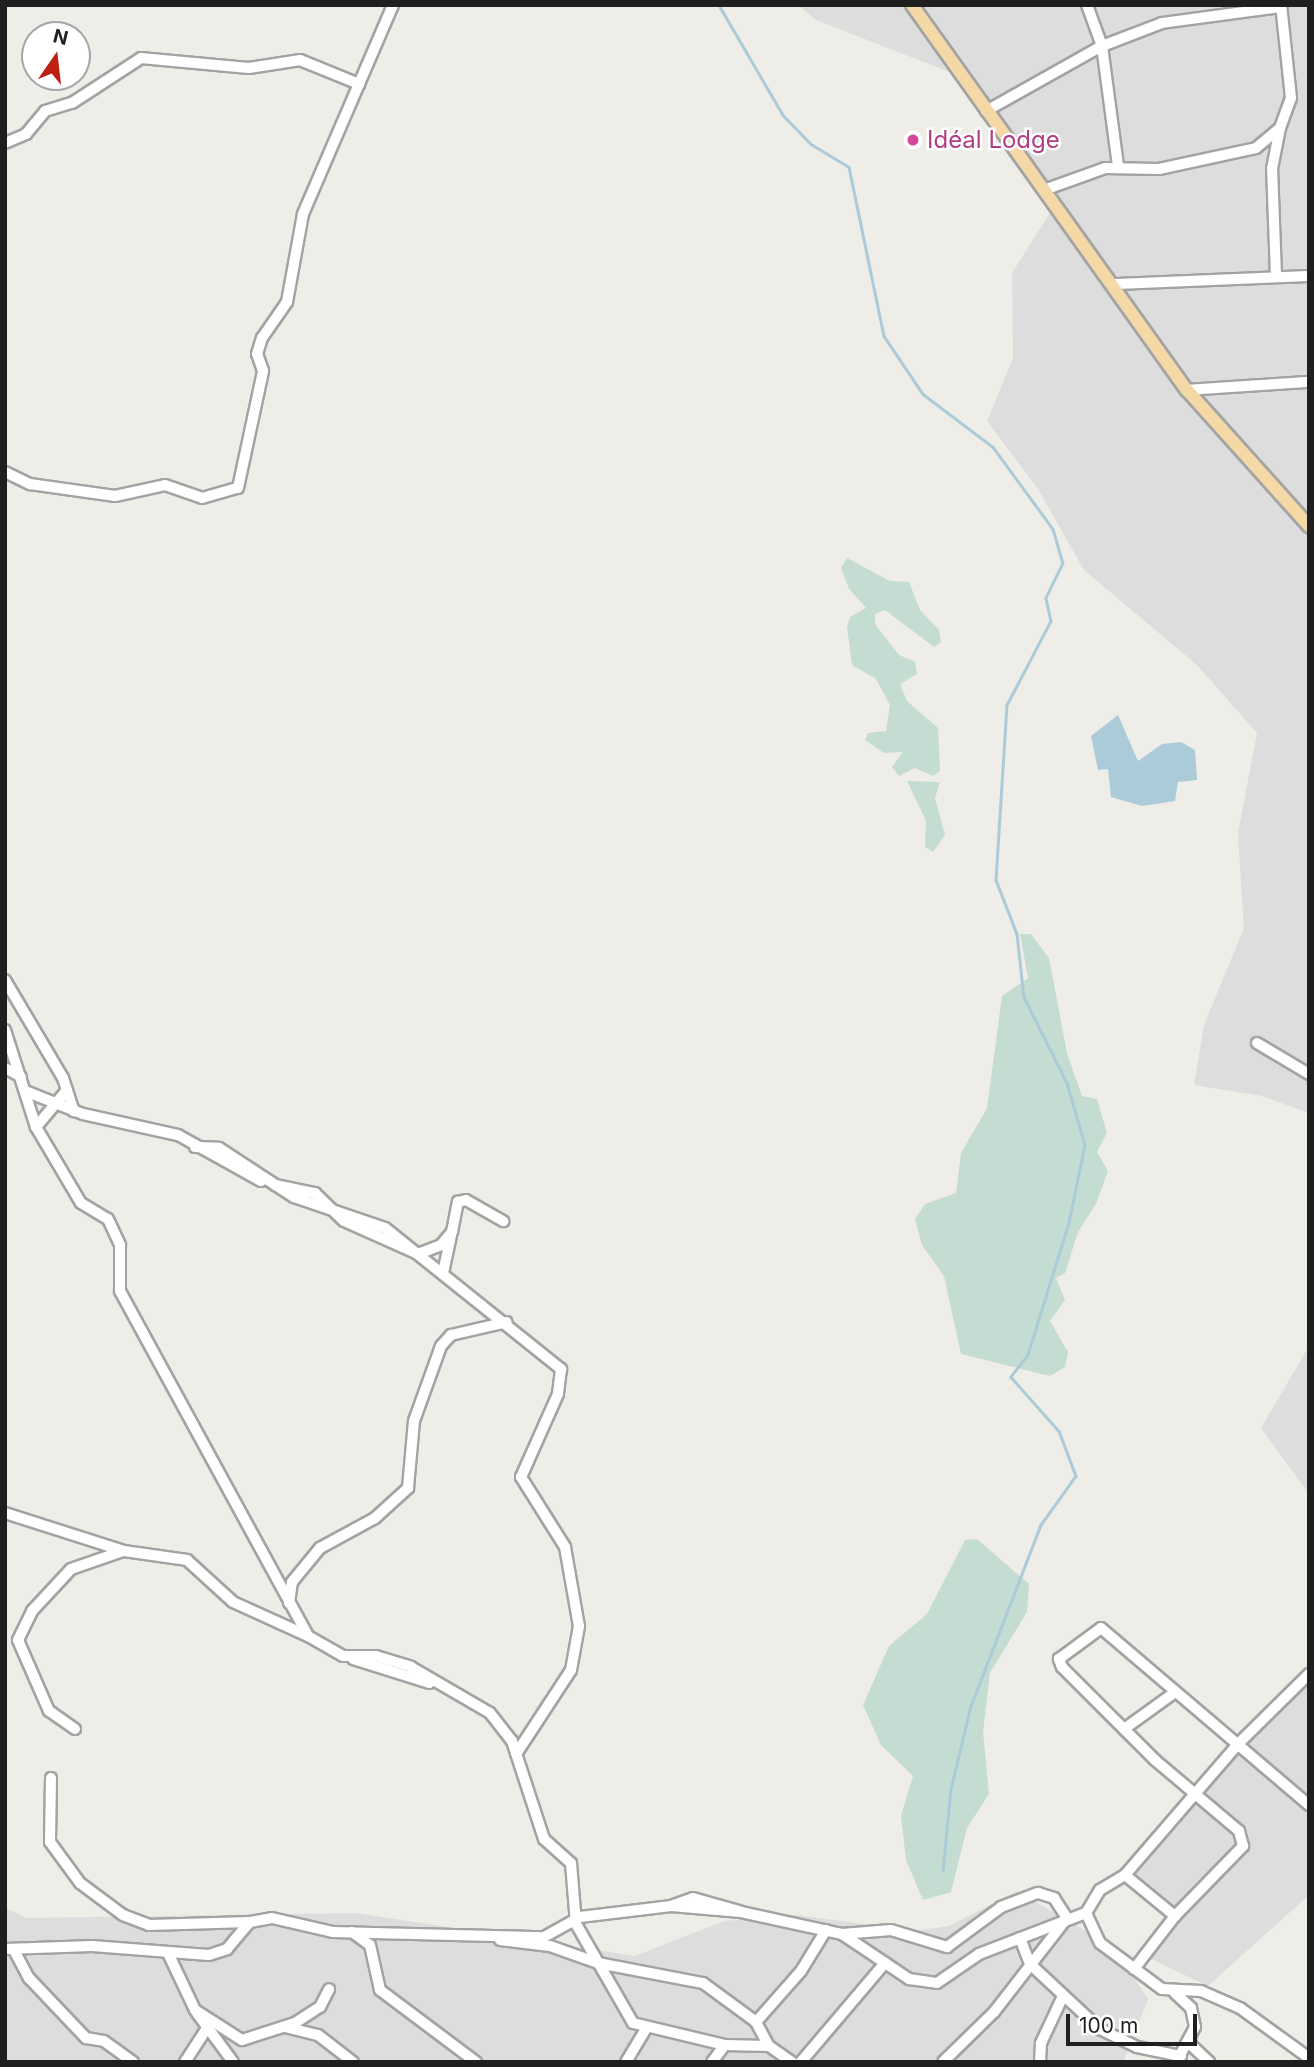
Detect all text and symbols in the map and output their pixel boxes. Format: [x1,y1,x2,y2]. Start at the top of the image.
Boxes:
north arrow [21,21,91,91]
text: N [51,24,71,50]
place label: Idéal Lodge [927,126,1060,154]
marker: Idéal Lodge [905,132,921,148]
scale bar [1069,2000,1200,2044]
text: 100 m [1079,2013,1138,2038]

